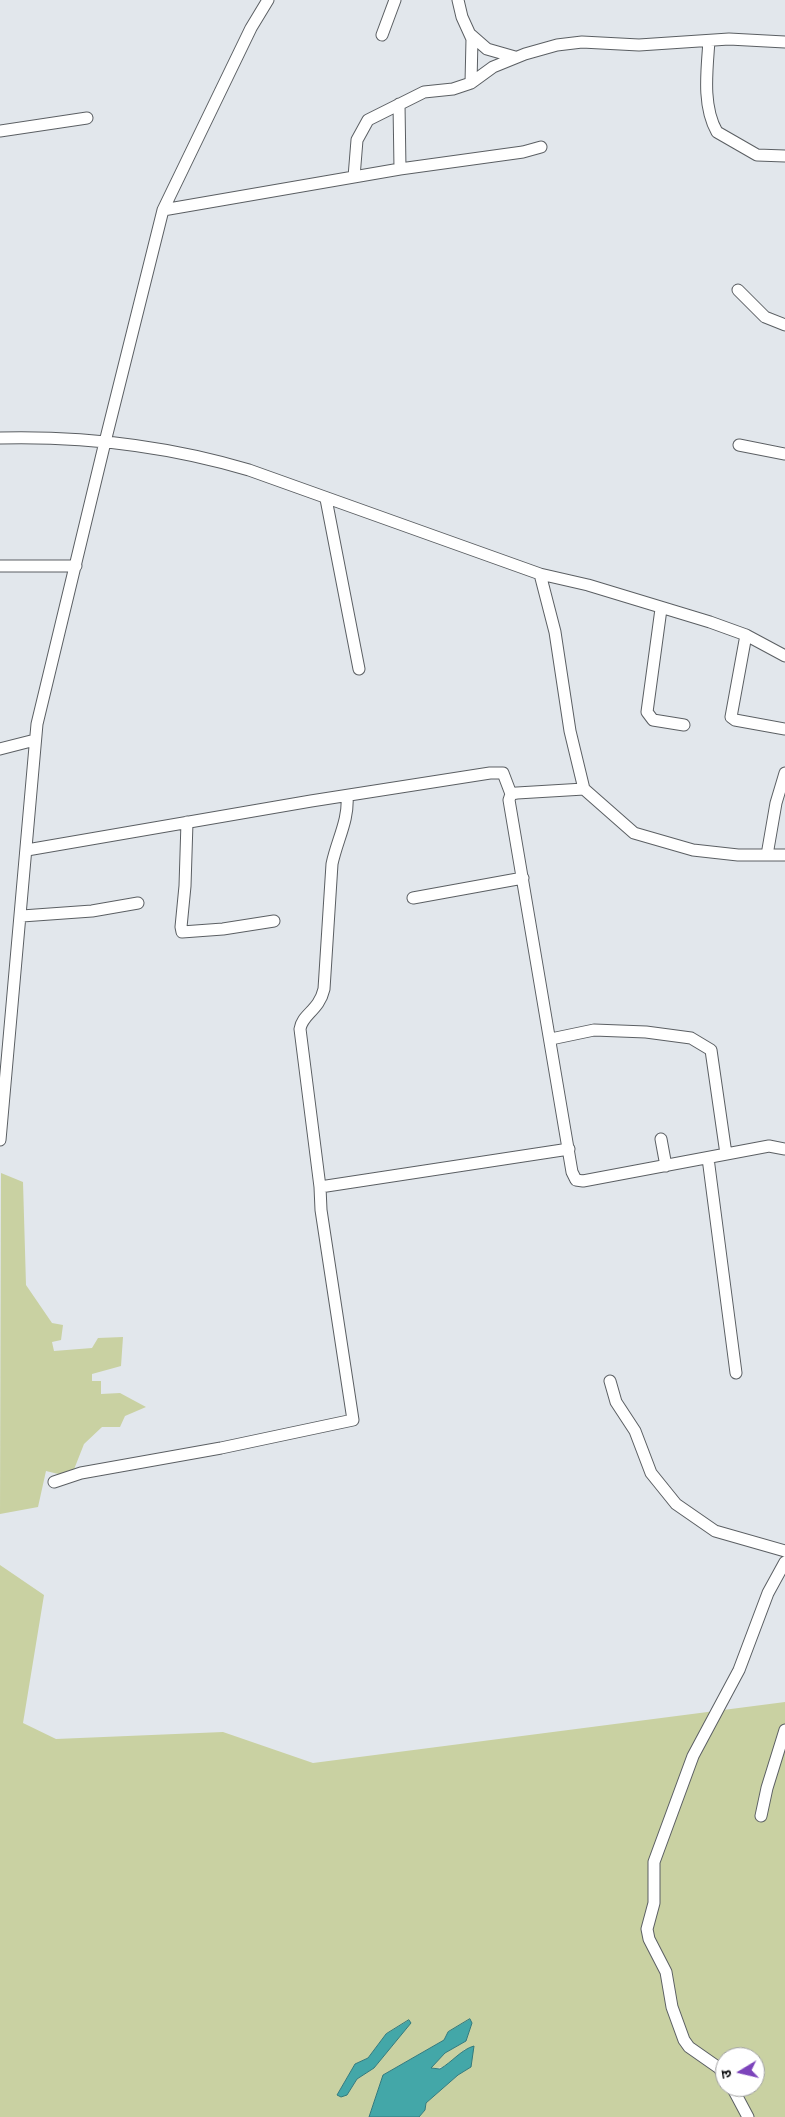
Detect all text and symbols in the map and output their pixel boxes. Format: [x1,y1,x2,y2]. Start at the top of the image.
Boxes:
north arrow [715,2047,765,2097]
text: उ [715,2069,737,2080]

